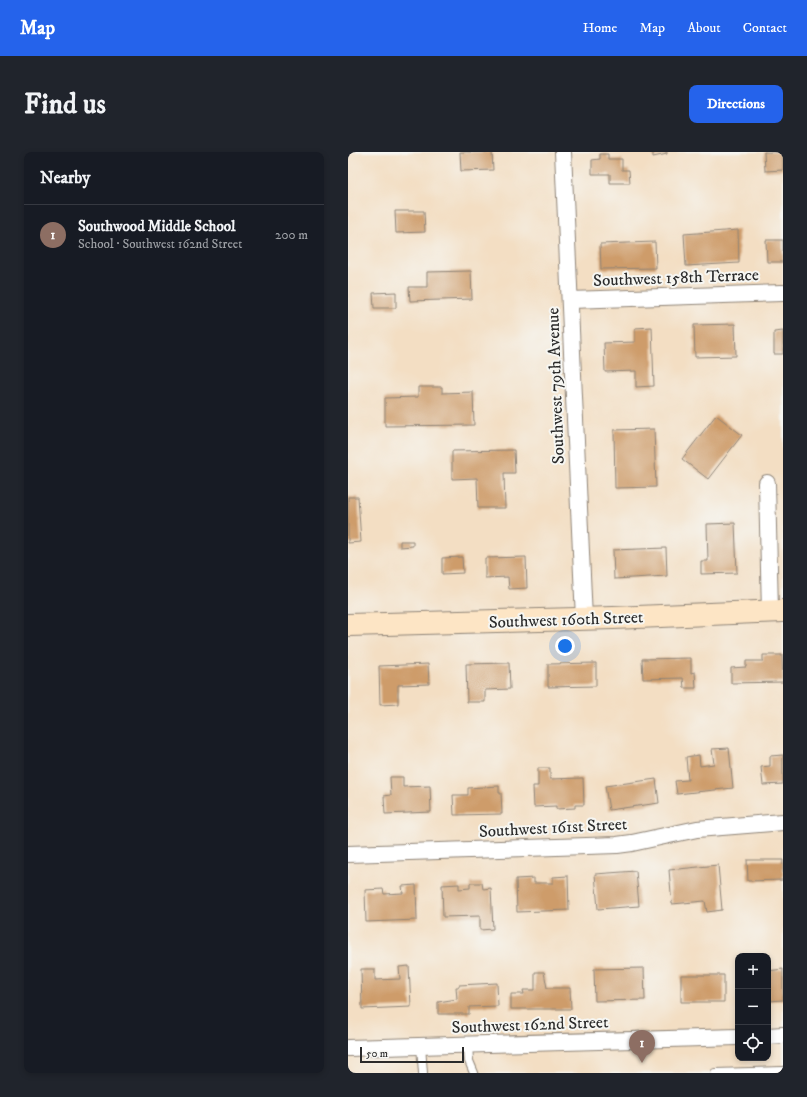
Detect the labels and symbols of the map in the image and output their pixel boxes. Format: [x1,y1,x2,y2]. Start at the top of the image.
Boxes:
street label: Southwest 158th Terrace [593,264,759,292]
street label: Southwest 79th Avenue [542,307,570,465]
street label: Southwest 160th Street [488,606,644,634]
your location [555,636,575,656]
street label: Southwest 161st Street [478,813,628,843]
street label: Southwest 162nd Street [451,1011,609,1039]
pin: 1 [629,1030,655,1063]
scale bar [360,1045,464,1064]

